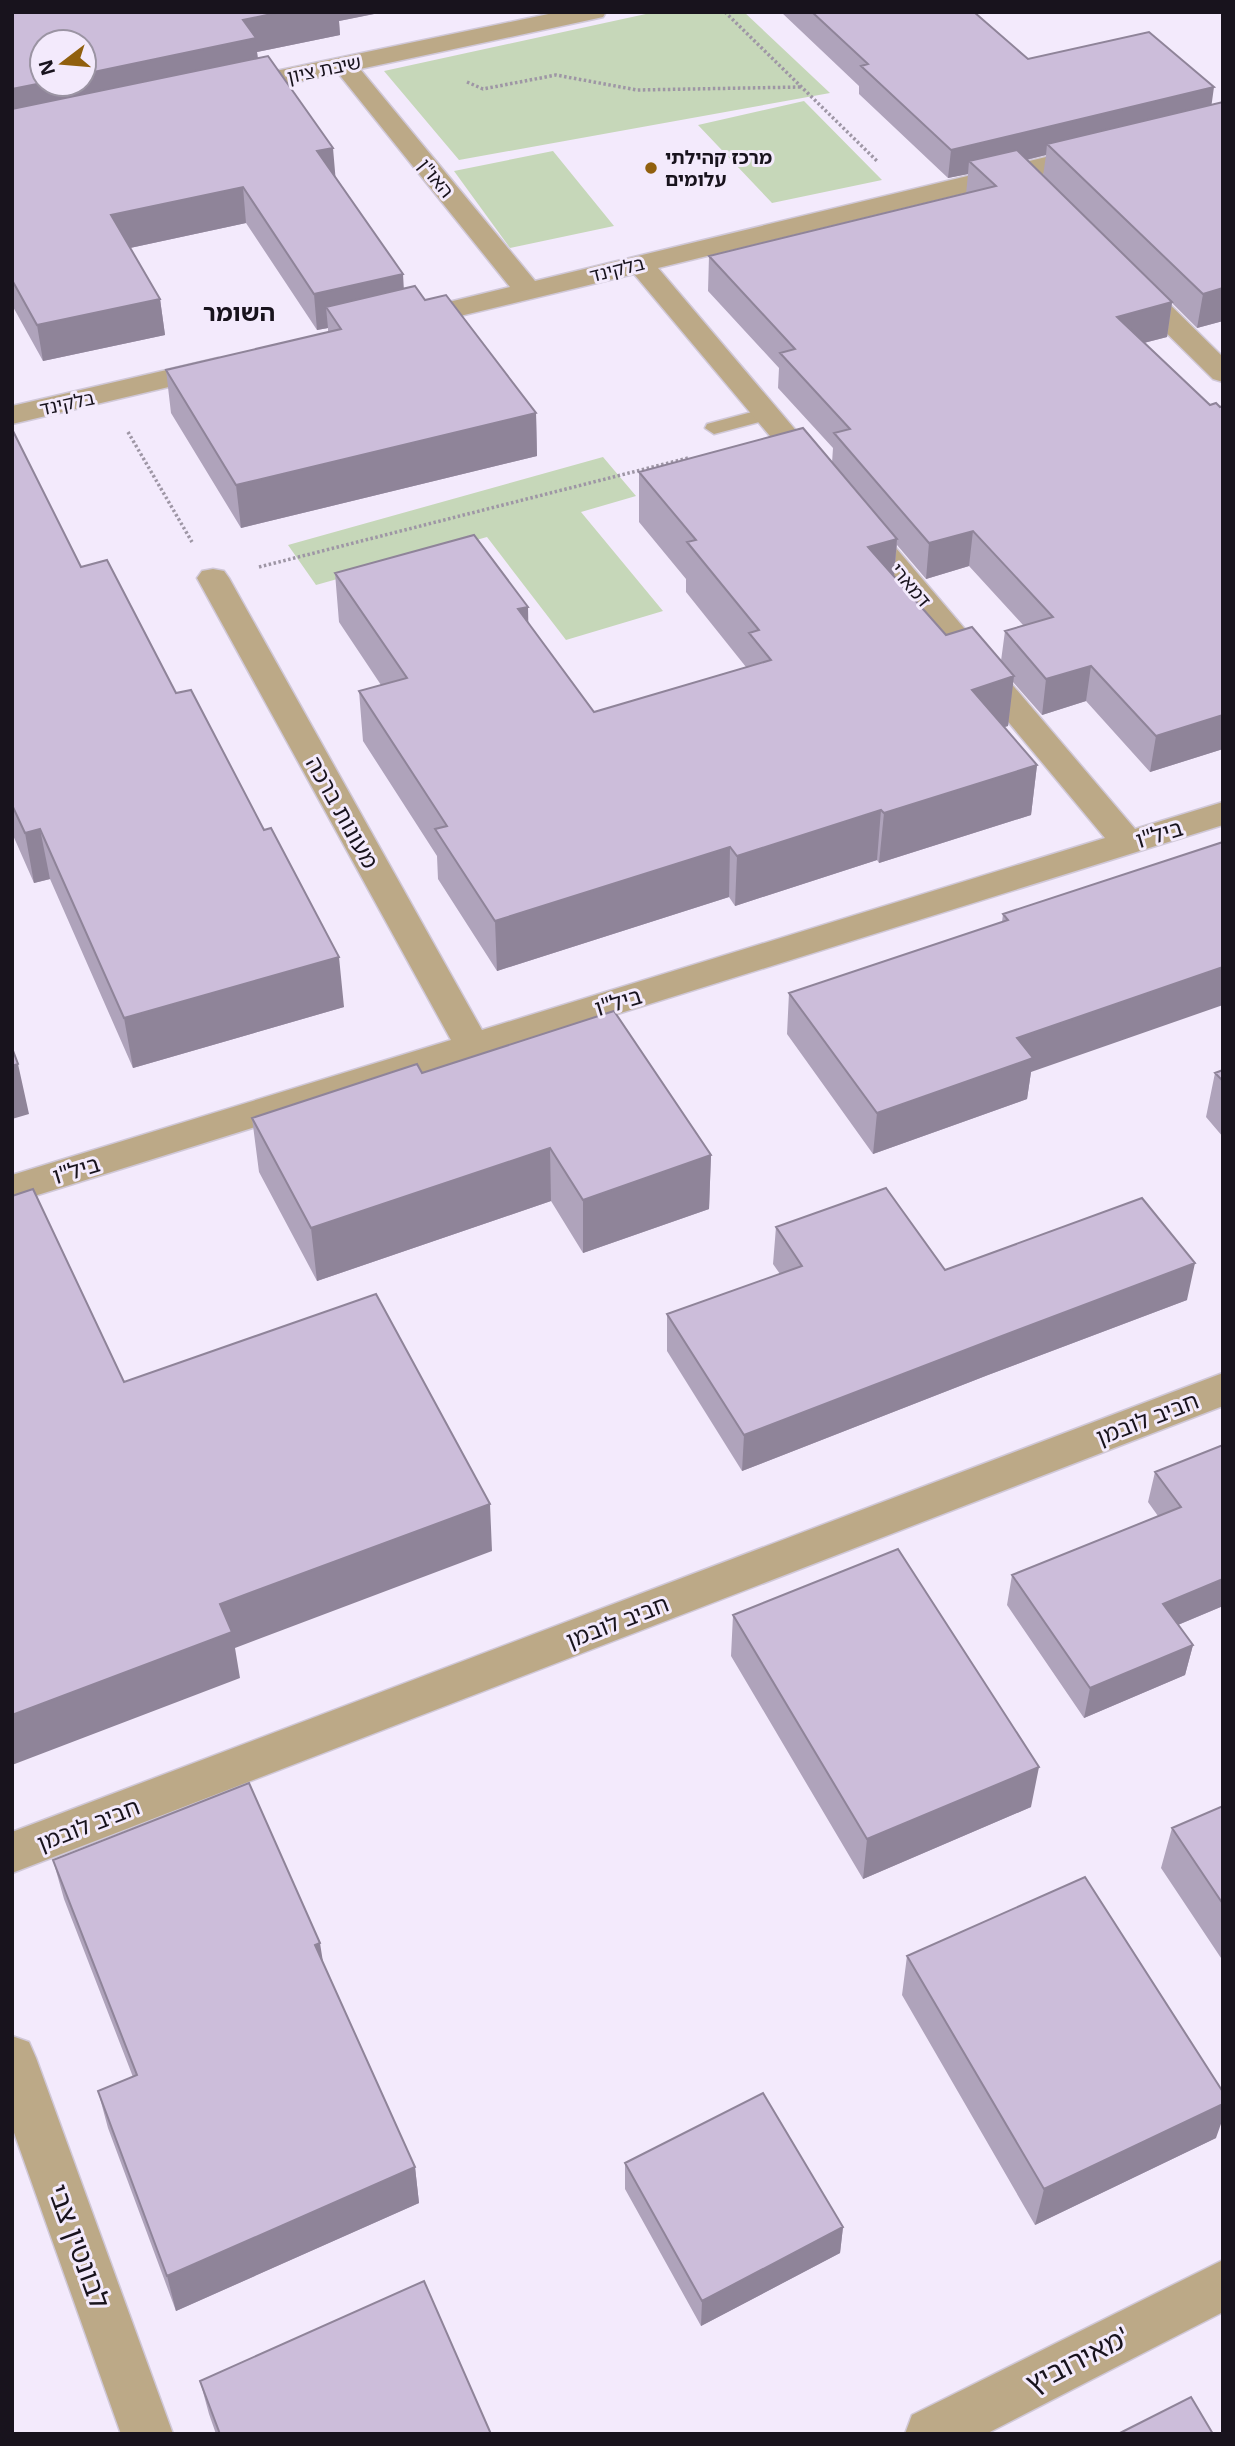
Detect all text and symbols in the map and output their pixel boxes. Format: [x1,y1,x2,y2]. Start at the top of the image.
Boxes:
north arrow [28,28,98,98]
street label: שיבת ציון [285,48,363,90]
text: N [32,57,61,79]
place label: מרכז קהילתי עלומים [665,144,772,192]
street label: האו"ן [412,153,460,203]
marker: מרכז קהילתי עלומים [643,160,659,176]
street label: בלקינד [587,250,647,288]
district label: השומר [203,295,275,328]
street label: בלקינד [37,384,97,422]
street label: דמארי [885,557,937,613]
street label: מעונות ברכה [299,750,387,874]
street label: ביל"ו [1131,811,1187,855]
street label: ביל"ו [590,979,646,1023]
street label: ביל"ו [48,1147,104,1191]
street label: חביב לובמן [1091,1384,1203,1452]
street label: חביב לובמן [561,1587,673,1655]
street label: חביב לובמן [32,1790,144,1858]
street label: לבונטין צבי [40,2178,120,2314]
street label: מאירוביץ' [1019,2317,1135,2401]

